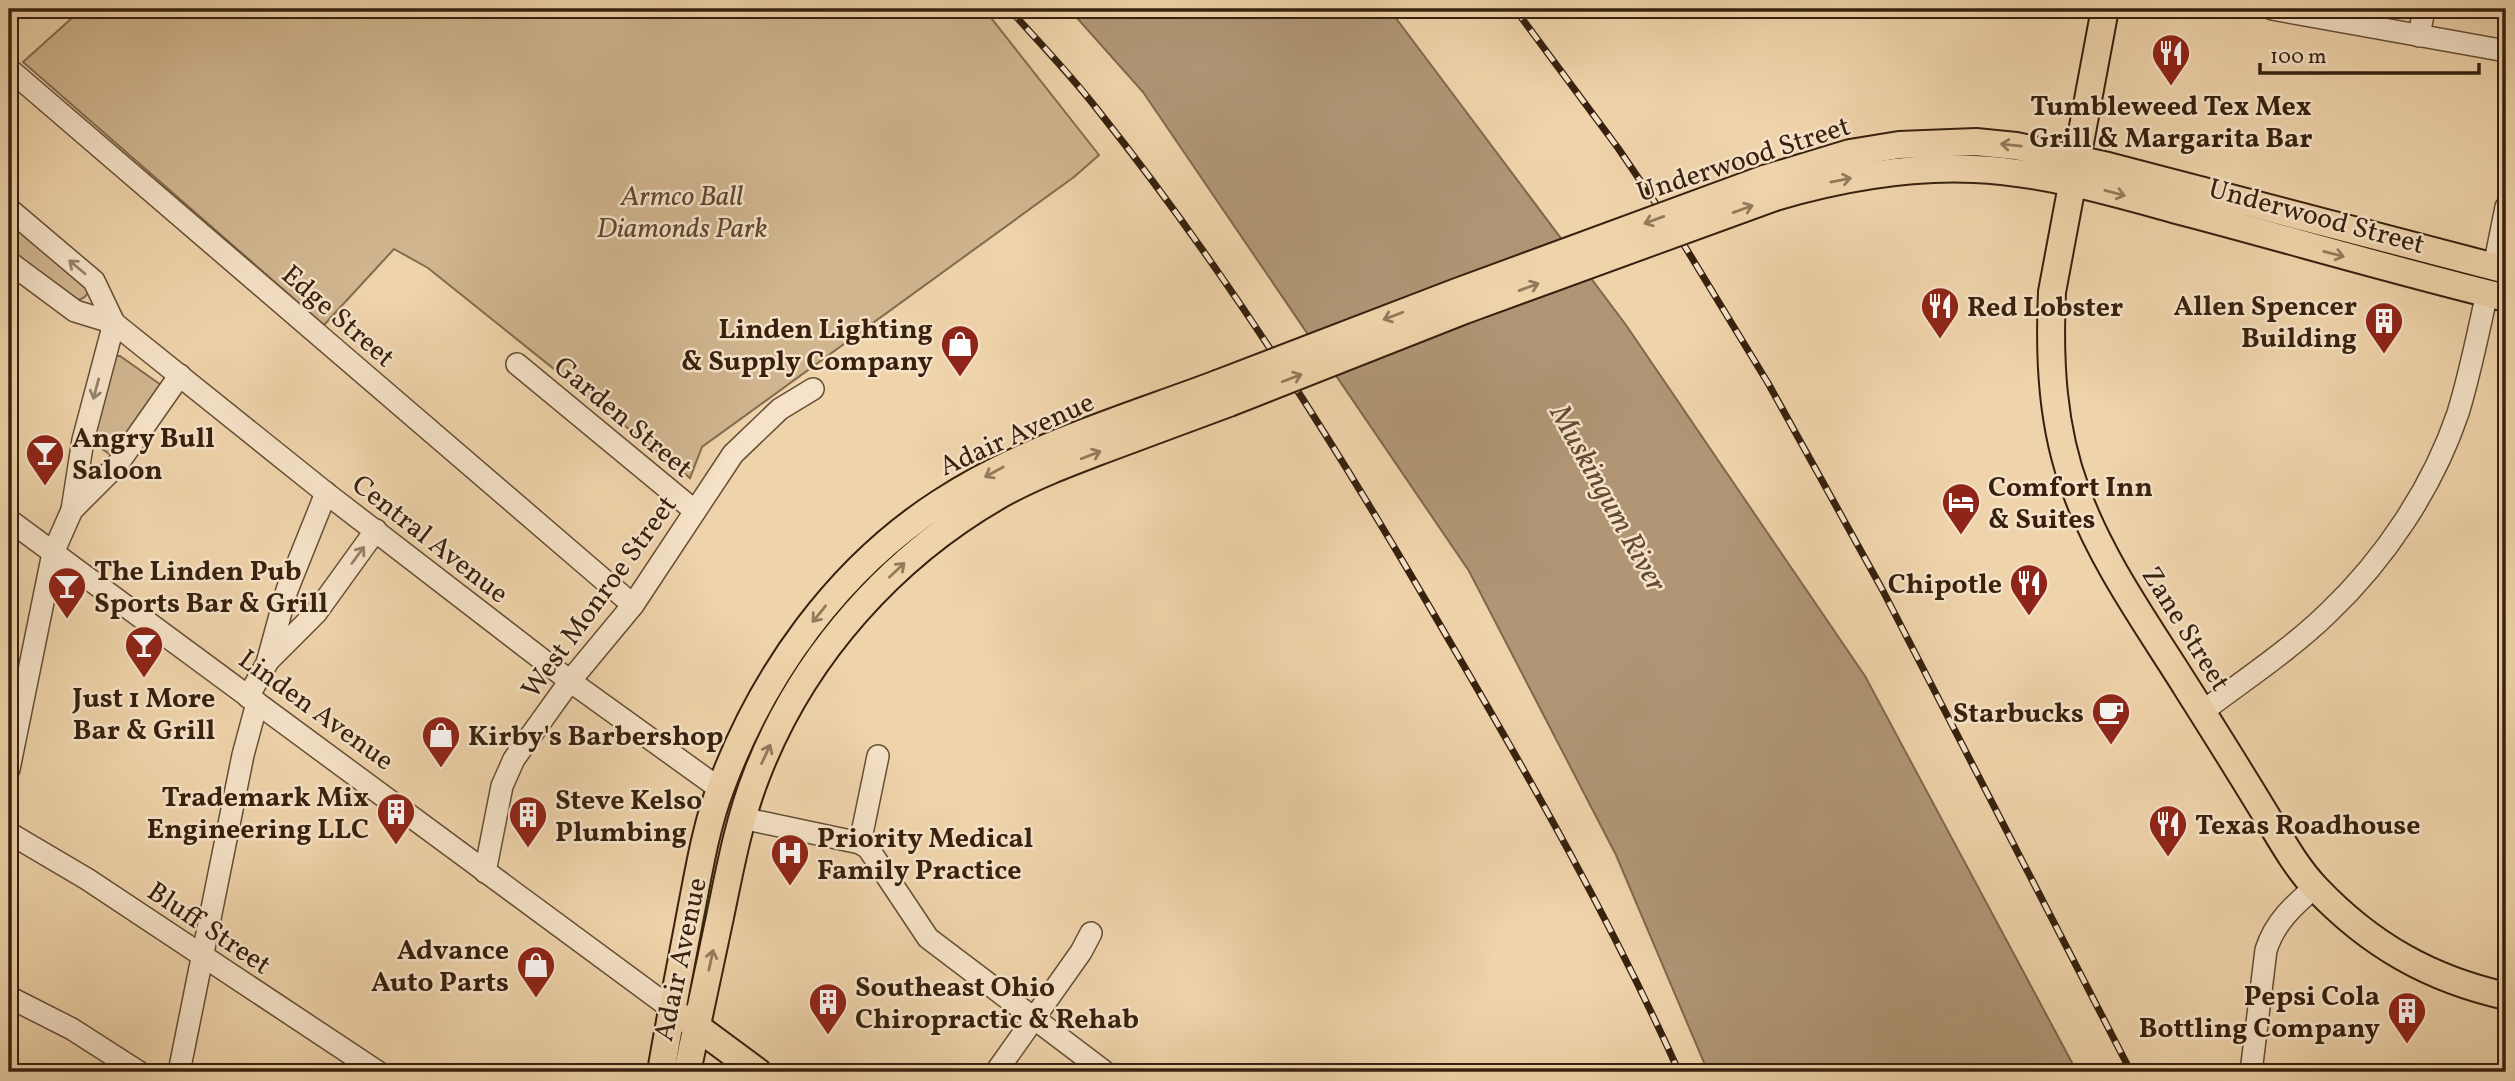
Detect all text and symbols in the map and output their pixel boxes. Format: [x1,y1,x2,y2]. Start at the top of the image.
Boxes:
restaurant icon: Tumbleweed Tex Mex Grill & Margarita Bar [2150,32,2192,87]
scale bar [2260,32,2478,76]
text: 100 m [2270,43,2327,72]
place label: Tumbleweed Tex Mex Grill & Margarita Bar [2029,88,2313,159]
street label: Underwood Street [1632,107,1856,213]
one-way arrow [2000,139,2022,152]
street label: Underwood Street [2204,170,2429,265]
one-way arrow [1829,173,1852,186]
park label: Armco Ball Diamonds Park [597,178,768,249]
one-way arrow [2103,187,2125,200]
one-way arrow [1732,202,1754,214]
one-way arrow [1643,214,1665,227]
one-way arrow [2323,248,2345,261]
street label: Edge Street [272,257,403,377]
one-way arrow [68,259,86,275]
one-way arrow [1518,279,1540,292]
restaurant icon: Red Lobster [1919,285,1961,340]
place label: Allen Spencer Building [2173,288,2357,359]
place label: Red Lobster [1967,289,2123,328]
building icon: Allen Spencer Building [2363,300,2405,355]
place label: Linden Lighting & Supply Company [681,311,933,382]
one-way arrow [1383,311,1405,324]
shop icon: Linden Lighting & Supply Company [939,323,981,378]
street label: Garden Street [544,348,700,488]
one-way arrow [1281,370,1303,383]
one-way arrow [89,377,102,399]
street label: Adair Avenue [933,384,1101,487]
water label: Muskingum River [1538,397,1676,601]
place label: Angry Bull Saloon [72,420,215,491]
bar icon: Angry Bull Saloon [24,432,66,487]
one-way arrow [1080,447,1102,460]
one-way arrow [985,465,1005,479]
street label: Central Avenue [343,466,516,614]
place label: Comfort Inn & Suites [1988,469,2153,540]
hotel icon: Comfort Inn & Suites [1940,481,1982,536]
street label: West Monroe Street [513,488,687,707]
one-way arrow [351,546,365,565]
place label: The Linden Pub Sports Bar & Grill [94,553,328,624]
street label: Zane Street [2131,559,2239,699]
one-way arrow [888,562,905,579]
restaurant icon: Chipotle [2008,562,2050,617]
bar icon: The Linden Pub Sports Bar & Grill [46,565,88,620]
place label: Chipotle [1888,566,2002,605]
one-way arrow [811,604,826,622]
bar icon: Just 1 More Bar & Grill [123,624,165,679]
street label: Linden Avenue [230,641,401,781]
place label: Just 1 More Bar & Grill [72,680,215,751]
cafe icon: Starbucks [2090,691,2132,746]
place label: Starbucks [1953,695,2084,734]
shop icon: Kirby's Barbershop [420,714,462,769]
place label: Kirby's Barbershop [468,718,723,757]
one-way arrow [760,743,773,765]
place label: Trademark Mix Engineering LLC [147,779,369,850]
place label: Steve Kelso Plumbing [555,782,702,853]
building icon: Trademark Mix Engineering LLC [375,791,417,846]
building icon: Steve Kelso Plumbing [507,794,549,849]
restaurant icon: Texas Roadhouse [2147,803,2189,858]
place label: Texas Roadhouse [2195,807,2421,846]
place label: Priority Medical Family Practice [817,820,1033,891]
hospital icon: Priority Medical Family Practice [769,832,811,887]
street label: Bluff Street [139,873,278,985]
street label: Adair Avenue [645,874,718,1045]
place label: Advance Auto Parts [371,932,509,1003]
shop icon: Advance Auto Parts [515,944,557,999]
one-way arrow [704,949,718,972]
place label: Southeast Ohio Chiropractic & Rehab [855,969,1139,1040]
place label: Pepsi Cola Bottling Company [2139,978,2380,1049]
building icon: Southeast Ohio Chiropractic & Rehab [807,981,849,1036]
building icon: Pepsi Cola Bottling Company [2386,990,2428,1045]

